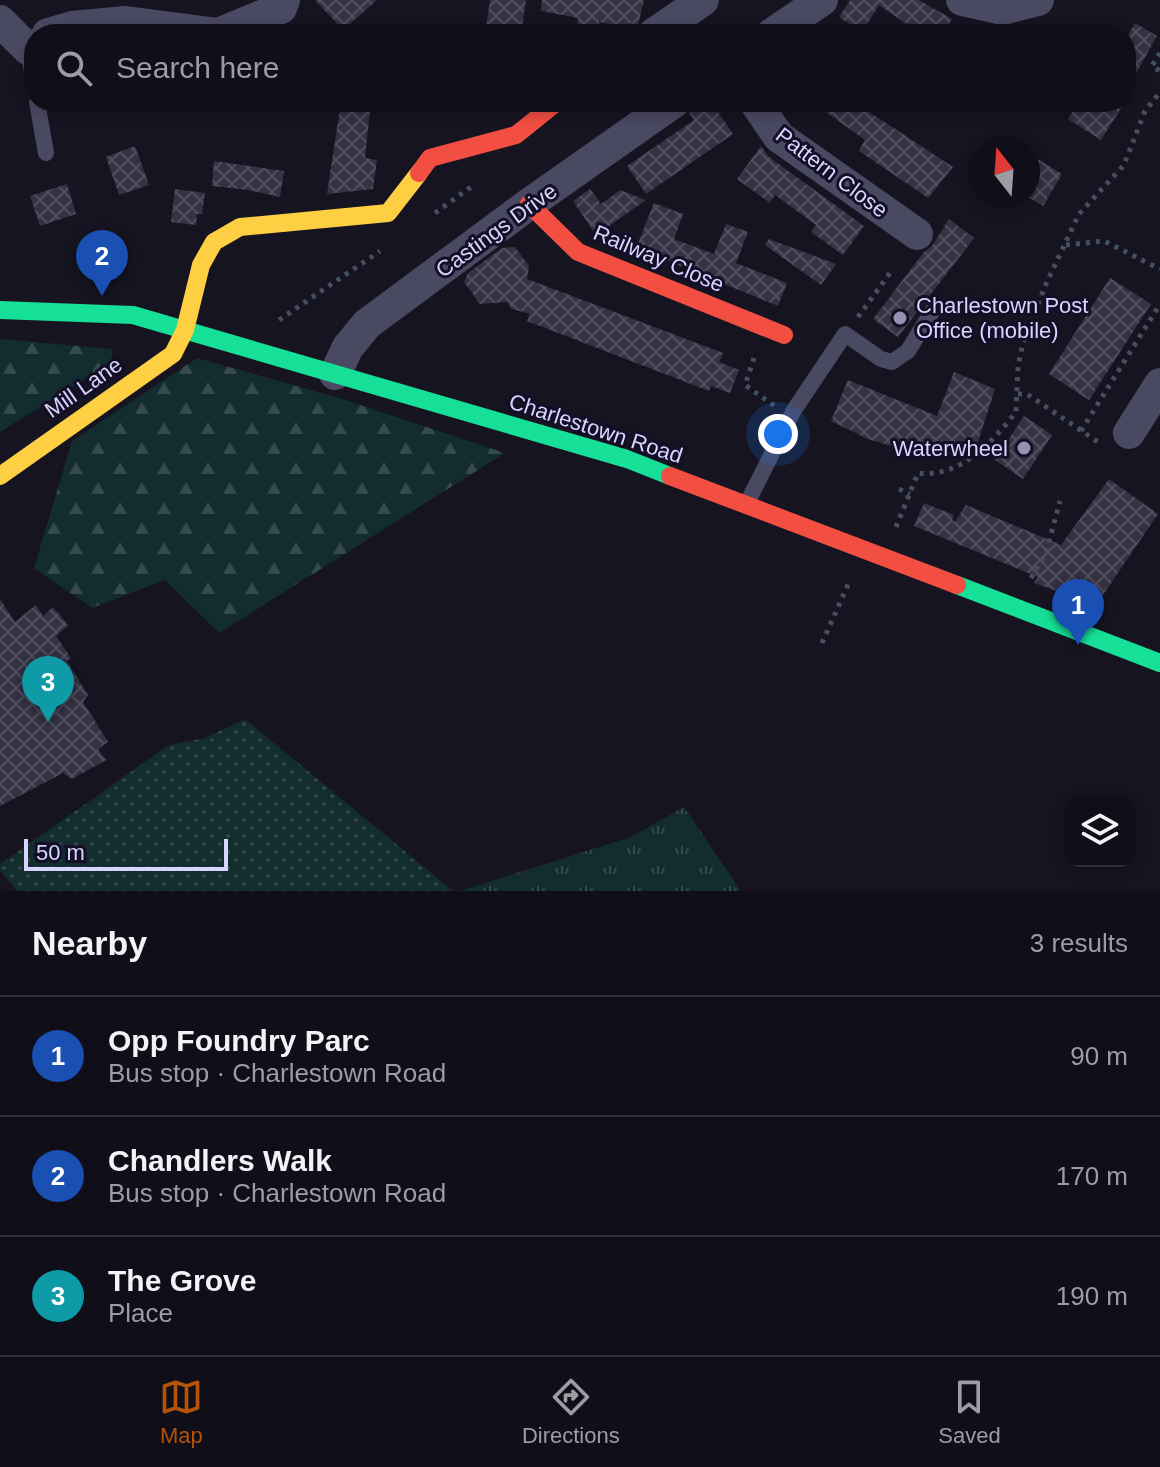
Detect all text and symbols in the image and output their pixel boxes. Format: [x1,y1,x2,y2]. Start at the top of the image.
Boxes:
search box [24,24,1136,112]
icon: search [52,46,96,90]
text: Search here [116,51,279,84]
street label: Pattern Close [771,122,892,222]
north arrow [968,136,1040,208]
street label: Castings Drive [431,178,562,283]
street label: Railway Close [590,220,728,297]
pin: 2 [76,230,128,296]
place label: Charlestown Post Office (mobile) [916,293,1088,343]
marker: Charlestown Post Office (mobile) [891,309,909,327]
street label: Mill Lane [40,352,127,423]
street label: Charlestown Road [506,389,686,468]
your location [758,414,798,454]
place label: Waterwheel [893,436,1008,461]
marker: Waterwheel [1015,439,1033,457]
pin: 1 [1052,579,1104,645]
pin: 3 [22,656,74,722]
map controls [1064,795,1136,867]
button: layers [1064,795,1136,867]
scale bar [24,835,228,871]
text: 50 m [36,840,85,865]
text: Nearby [32,924,147,962]
text: 3 results [1030,928,1128,958]
text: Opp Foundry Parc [108,1024,370,1057]
text: 1 [51,1041,65,1071]
text: 90 m [1070,1041,1128,1071]
text: Bus stop · Charlestown Road [108,1058,446,1088]
text: Chandlers Walk [108,1144,332,1177]
text: 2 [51,1161,65,1191]
text: 170 m [1056,1161,1128,1191]
text: Bus stop · Charlestown Road [108,1178,446,1208]
text: The Grove [108,1264,256,1297]
text: 3 [51,1281,65,1311]
text: 190 m [1056,1281,1128,1311]
text: Place [108,1298,173,1328]
tab: Map [159,1375,203,1449]
tab: Directions [522,1375,620,1449]
tab: Saved [938,1375,1001,1449]

